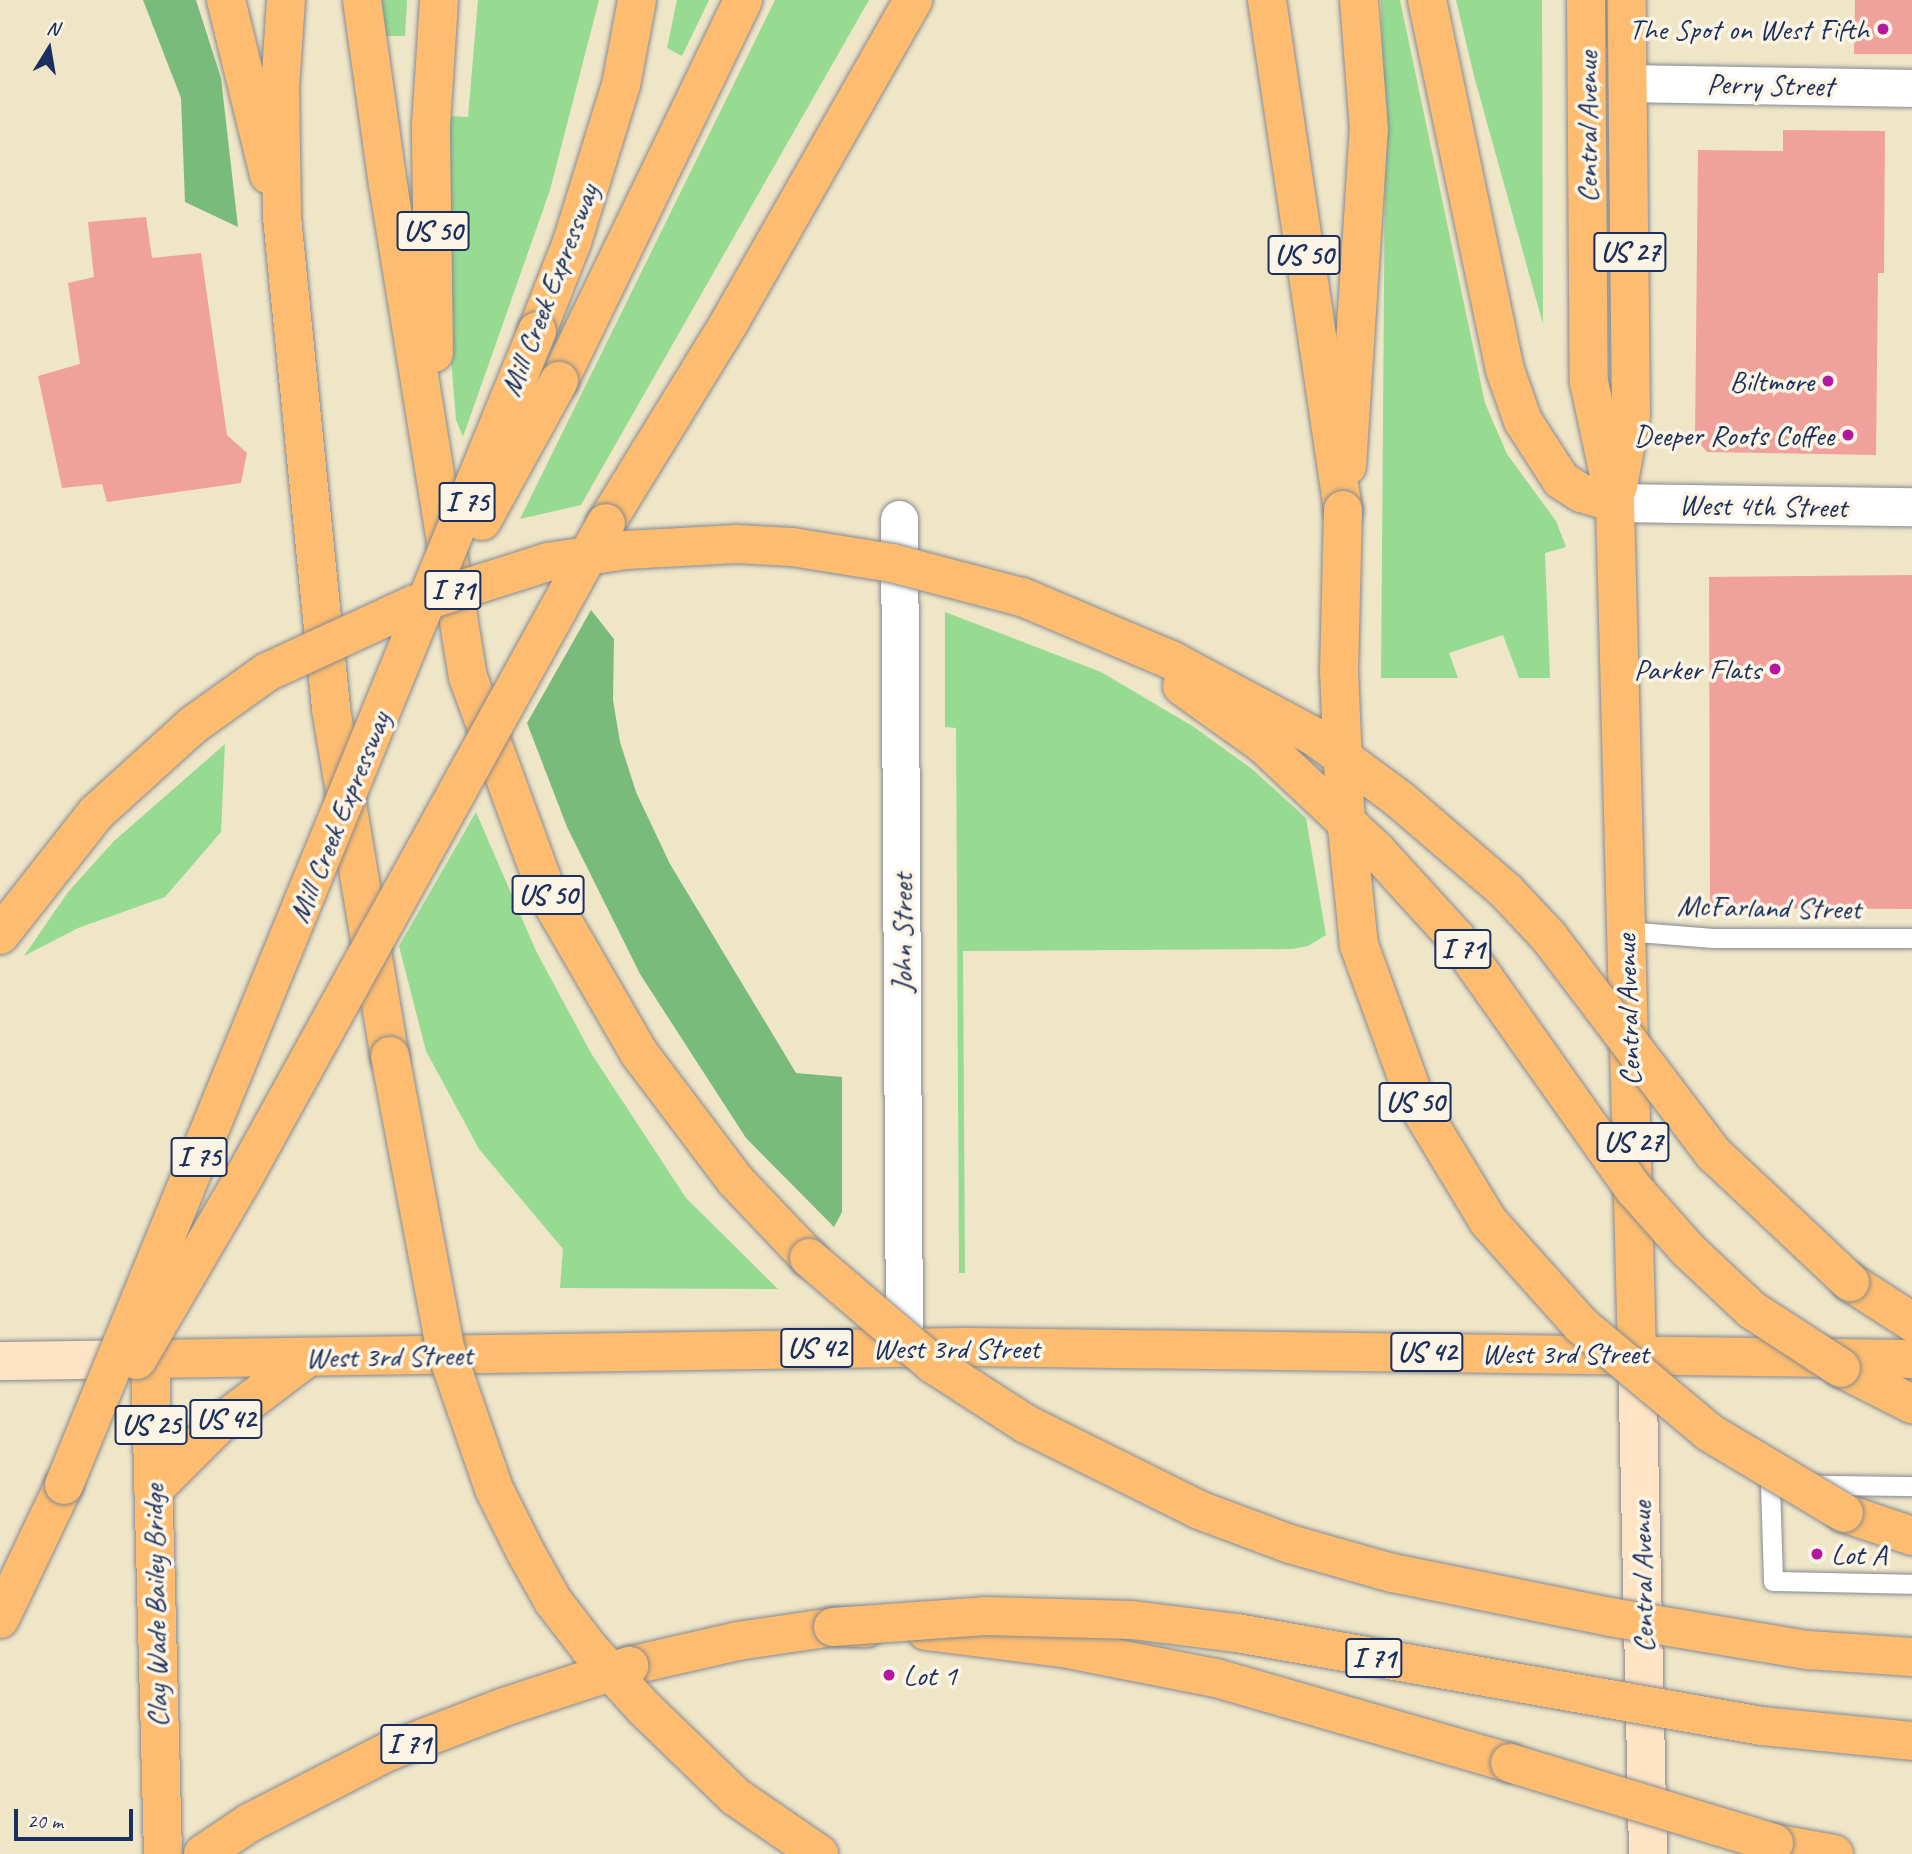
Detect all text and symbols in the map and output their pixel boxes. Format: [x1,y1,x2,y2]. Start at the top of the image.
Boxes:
place label: The Spot on West Fifth [1629,11,1869,47]
north arrow [14,14,84,84]
text: N [45,15,61,41]
marker: The Spot on West Fifth [1875,21,1891,37]
street label: Central Avenue [1569,51,1605,203]
street label: Perry Street [1706,66,1834,104]
street label: Mill Creek Expressway [492,179,606,401]
road number: US 50 [396,206,470,256]
road number: US 27 [1593,228,1667,276]
road number: US 50 [1267,230,1341,280]
place label: Biltmore [1730,363,1814,399]
marker: Biltmore [1820,373,1836,389]
place label: Deeper Roots Coffee [1634,417,1834,453]
marker: Deeper Roots Coffee [1840,427,1856,443]
road number: I 75 [437,477,497,526]
street label: West 4th Street [1678,487,1848,525]
road number: I 71 [423,566,483,614]
place label: Parker Flats [1633,651,1761,687]
marker: Parker Flats [1767,661,1783,677]
street label: Mill Creek Expressway [280,706,398,928]
road number: US 50 [511,870,585,920]
street label: John Street [884,873,920,993]
street label: McFarland Street [1676,887,1862,927]
road number: I 71 [1433,925,1493,974]
street label: Central Avenue [1607,934,1649,1086]
road number: US 50 [1378,1078,1452,1126]
road number: US 27 [1596,1118,1670,1166]
road number: I 75 [169,1132,229,1182]
road number: US 42 [780,1324,854,1372]
road number: US 42 [1390,1328,1464,1376]
street label: West 3rd Street [872,1330,1040,1366]
street label: West 3rd Street [1481,1335,1649,1371]
street label: West 3rd Street [305,1337,473,1375]
road number: US 42 [189,1394,263,1444]
road number: US 25 [114,1400,188,1450]
street label: Clay Wade Bailey Bridge [135,1483,175,1729]
street label: Central Avenue [1623,1501,1661,1653]
place label: Lot A [1831,1536,1887,1572]
marker: Lot A [1809,1546,1825,1562]
road number: I 71 [1344,1634,1404,1682]
place label: Lot 1 [903,1657,957,1693]
marker: Lot 1 [881,1667,897,1683]
road number: I 71 [379,1720,439,1768]
scale bar [18,1794,136,1838]
text: 20 m [27,1808,63,1834]

